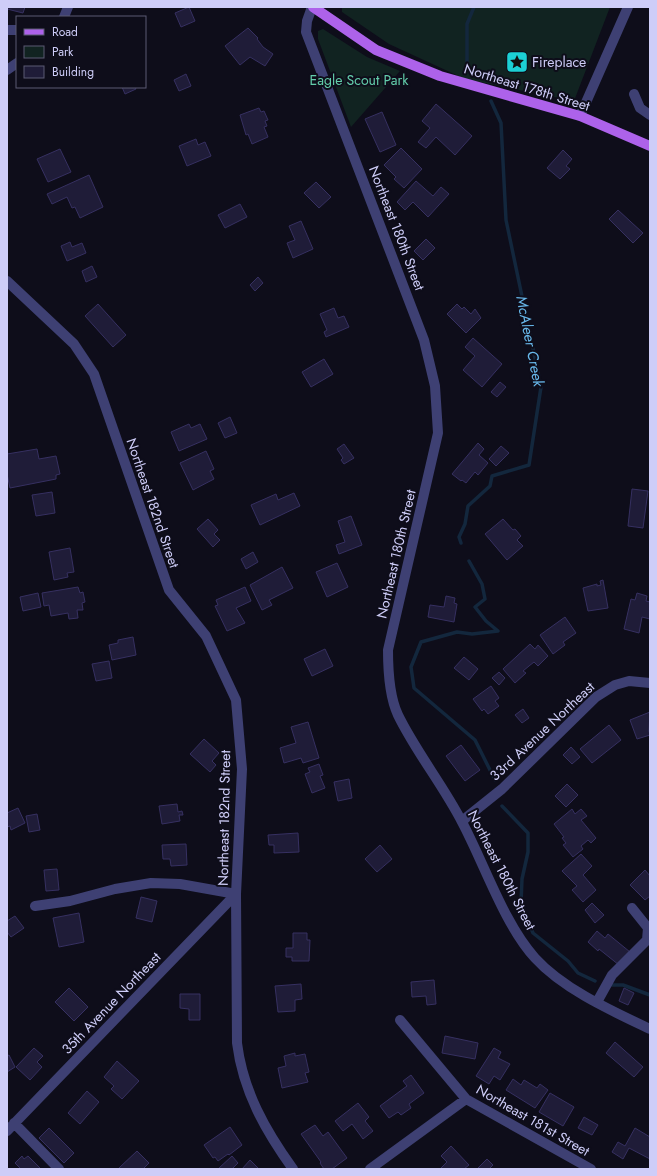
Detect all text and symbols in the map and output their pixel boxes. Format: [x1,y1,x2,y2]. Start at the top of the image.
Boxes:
legend [16,16,146,88]
text: Road [52,23,78,41]
text: Park [52,43,74,61]
place icon: Fireplace [504,49,530,75]
place label: Fireplace [532,52,586,72]
street label: Northeast 178th Street [462,58,593,116]
text: Building [52,63,94,81]
park label: Eagle Scout Park [310,70,409,90]
street label: Northeast 180th Street [364,163,430,294]
water label: McAleer Creek [510,294,550,389]
street label: Northeast 182nd Street [121,435,185,571]
street label: Northeast 180th Street [371,487,421,620]
street label: 33rd Avenue Northeast [485,677,599,785]
street label: Northeast 182nd Street [213,749,235,886]
street label: Northeast 180th Street [463,807,541,934]
street label: 35th Avenue Northeast [57,947,166,1059]
street label: Northeast 181st Street [473,1079,594,1161]

